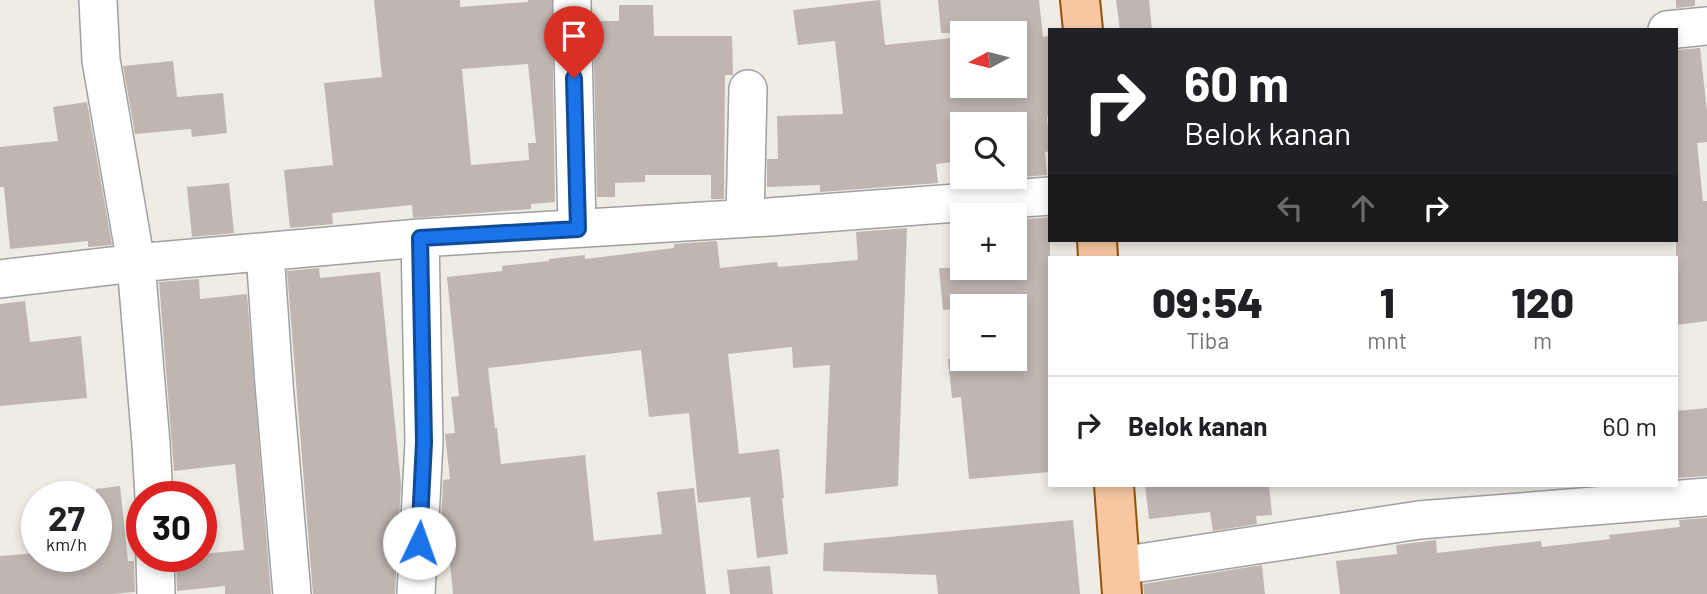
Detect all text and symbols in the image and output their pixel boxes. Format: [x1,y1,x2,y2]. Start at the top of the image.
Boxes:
pin [544,6,604,78]
icon: arrive [555,17,593,55]
north arrow [950,21,1027,98]
map controls [950,21,1027,371]
text: 60 m [1184,53,1289,112]
icon: right [1069,56,1160,147]
button: search [950,112,1027,189]
text: Belok kanan [1184,113,1351,151]
icon: left [1271,189,1309,227]
icon: ahead [1344,189,1382,227]
icon: right [1417,189,1455,227]
button: + [950,203,1027,280]
text: 09:54 [1152,276,1263,326]
text: 1 [1380,276,1395,326]
text: 120 [1511,276,1574,326]
button: − [950,294,1027,371]
text: Tiba [1186,326,1229,354]
text: mnt [1367,326,1407,354]
text: m [1533,326,1552,354]
icon: right [1069,406,1107,444]
text: Belok kanan [1128,410,1267,441]
text: 60 m [1602,410,1657,441]
speed limit sign: 30 [126,481,217,572]
text: 27 [48,496,85,538]
position arrow [382,506,456,580]
text: km/h [46,533,87,555]

